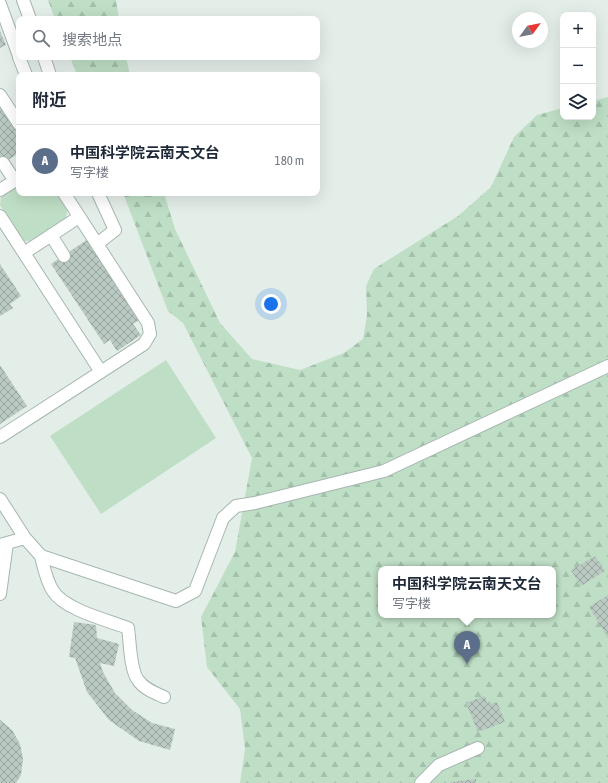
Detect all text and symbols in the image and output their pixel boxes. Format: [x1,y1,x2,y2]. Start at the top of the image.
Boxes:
north arrow [512,12,548,48]
map controls [560,12,596,120]
button: + [560,12,596,48]
search box [16,16,320,60]
icon: search [30,27,52,49]
text: 搜索地点 [62,31,122,48]
button: − [560,48,596,84]
button: layers [560,84,596,120]
text: 附近 [32,90,66,110]
text: 中国科学院云南天文台 [70,144,220,161]
text: A [42,153,48,168]
text: 180 m [275,153,304,168]
text: 写字楼 [70,165,109,180]
your location [261,294,281,314]
popup [378,566,556,618]
text: 中国科学院云南天文台 [392,575,542,592]
text: 写字楼 [392,596,431,611]
pin: A [454,631,480,664]

